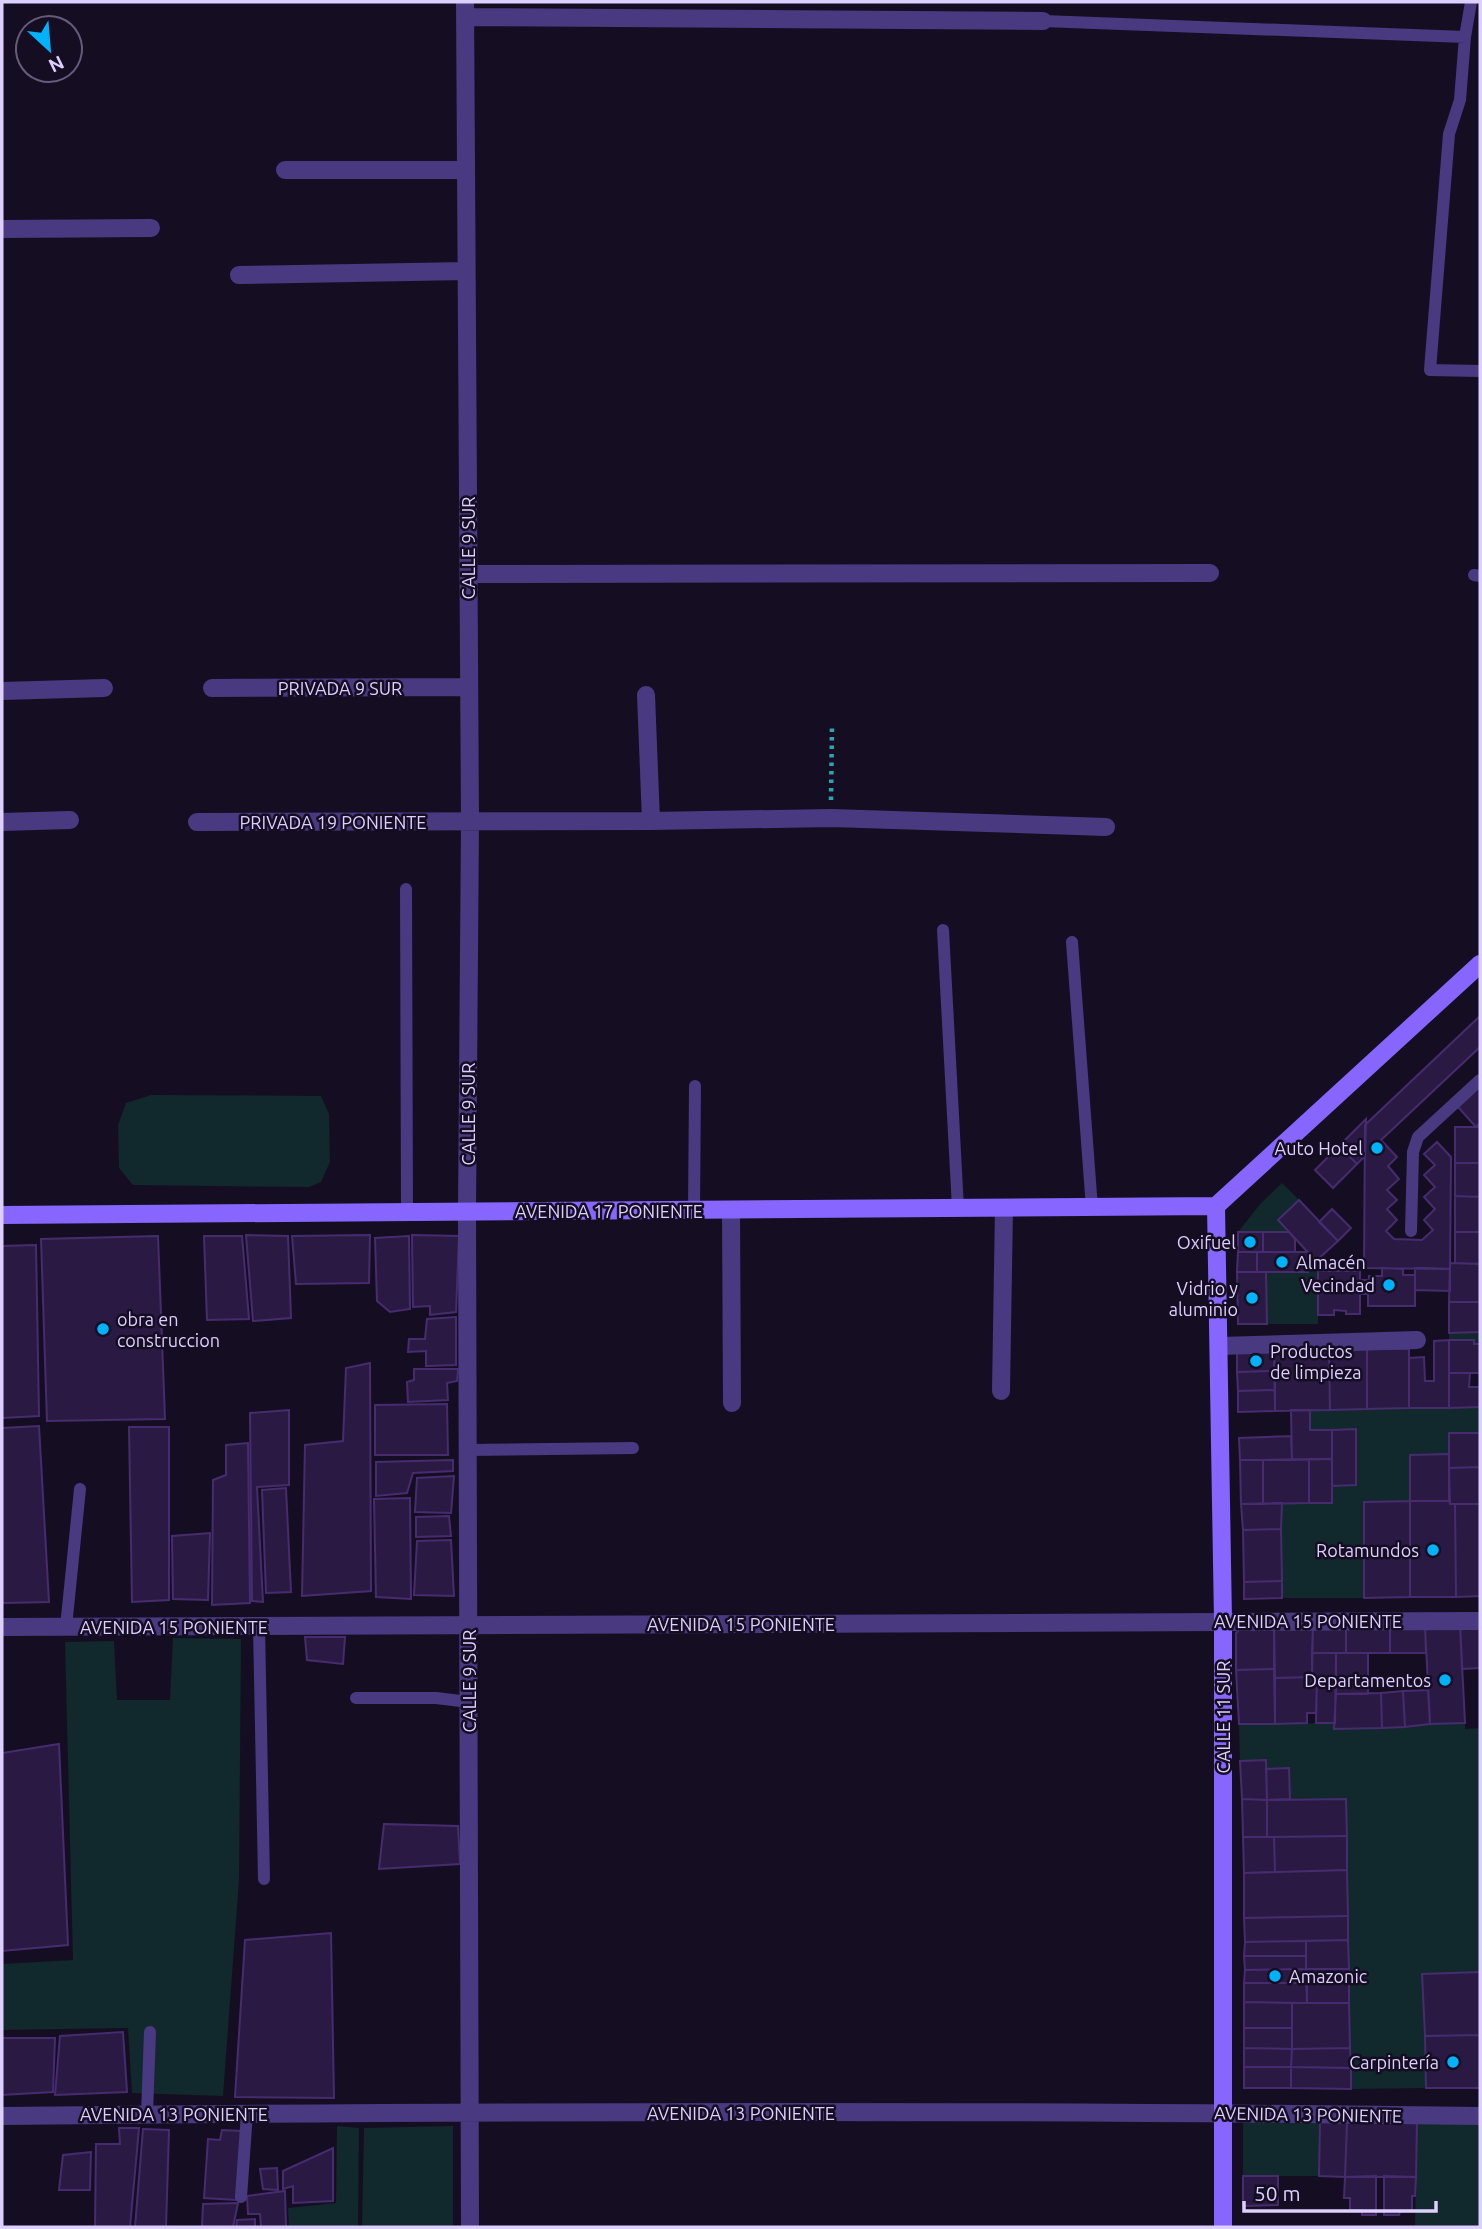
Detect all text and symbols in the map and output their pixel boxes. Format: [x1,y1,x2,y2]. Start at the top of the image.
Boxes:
north arrow [14,14,84,84]
text: N [45,51,68,77]
street label: CALLE 9 SUR [458,497,478,599]
street label: PRIVADA 9 SUR [278,678,402,698]
street label: PRIVADA 19 PONIENTE [240,812,426,832]
street label: CALLE 9 SUR [458,1063,478,1165]
place label: Auto Hotel [1275,1138,1363,1158]
marker: Auto Hotel [1369,1140,1385,1156]
street label: AVENIDA 17 PONIENTE [515,1201,703,1221]
place label: Oxifuel [1177,1232,1236,1252]
marker: Oxifuel [1242,1234,1258,1250]
place label: Almacén [1296,1252,1366,1272]
marker: Almacén [1274,1254,1290,1270]
place label: Vecindad [1301,1275,1375,1295]
marker: Vecindad [1381,1277,1397,1293]
place label: Vidrio y aluminio [1169,1278,1238,1319]
marker: Vidrio y aluminio [1244,1290,1260,1306]
place label: obra en construccion [117,1309,220,1350]
marker: obra en construccion [95,1321,111,1337]
place label: Productos de limpieza [1270,1341,1362,1382]
marker: Productos de limpieza [1248,1353,1264,1369]
place label: Rotamundos [1316,1540,1419,1560]
marker: Rotamundos [1425,1542,1441,1558]
street label: AVENIDA 15 PONIENTE [1214,1611,1402,1631]
street label: AVENIDA 15 PONIENTE [647,1614,835,1634]
street label: AVENIDA 15 PONIENTE [80,1617,268,1637]
street label: CALLE 9 SUR [459,1630,479,1732]
street label: CALLE 11 SUR [1213,1660,1233,1774]
place label: Departamentos [1304,1670,1431,1690]
marker: Departamentos [1437,1672,1453,1688]
place label: Amazonic [1289,1966,1367,1986]
marker: Amazonic [1267,1968,1283,1984]
place label: Carpintería [1349,2052,1439,2072]
marker: Carpintería [1445,2054,1461,2070]
street label: AVENIDA 13 PONIENTE [1214,2102,1402,2126]
street label: AVENIDA 13 PONIENTE [647,2103,835,2123]
street label: AVENIDA 13 PONIENTE [80,2104,268,2124]
scale bar [1244,2170,1436,2214]
text: 50 m [1254,2181,1301,2205]

